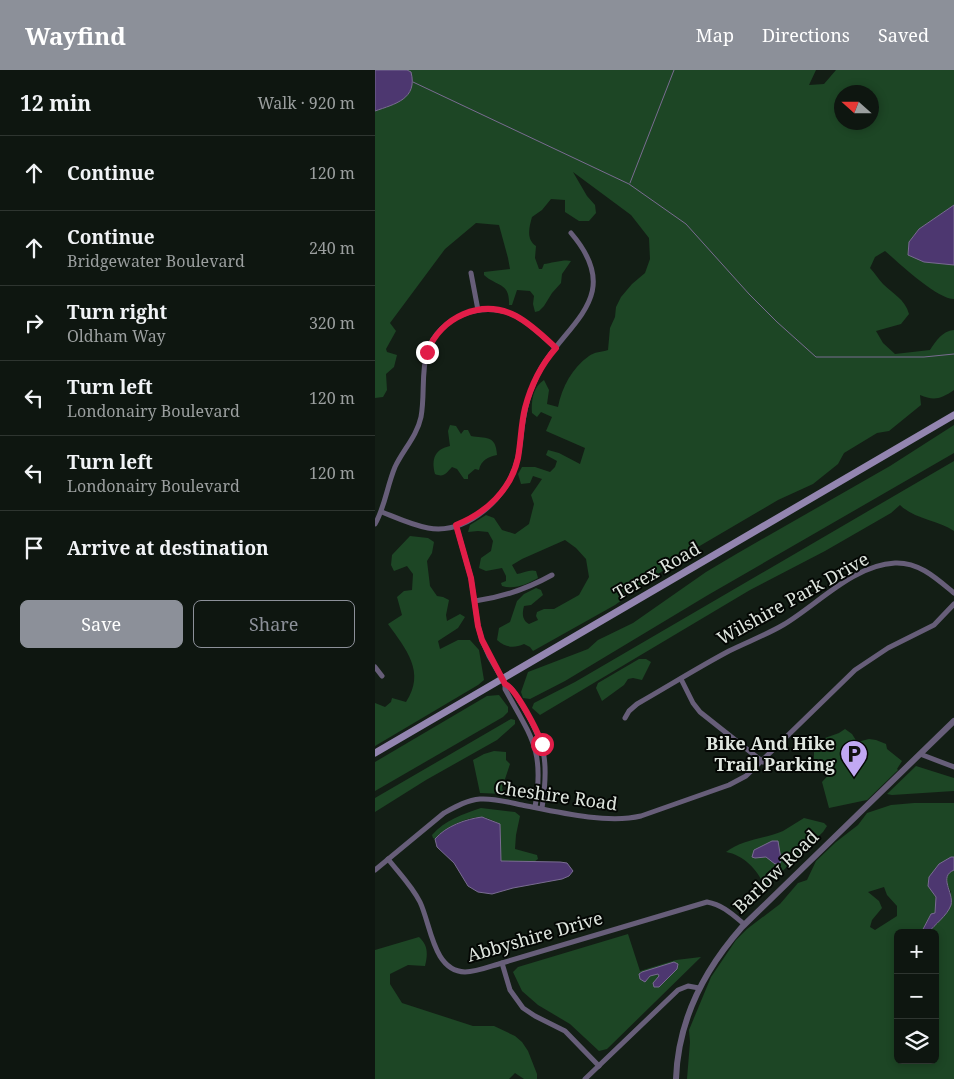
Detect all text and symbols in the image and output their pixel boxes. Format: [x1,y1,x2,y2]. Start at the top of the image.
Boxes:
text: Wayfind [25,19,126,52]
text: Map [696,23,734,47]
text: Directions [762,23,850,47]
text: Saved [878,23,929,47]
north arrow [834,85,879,130]
text: 12 min [20,89,91,117]
text: Walk · 920 m [258,92,355,114]
icon: ahead [20,159,48,187]
text: Continue [67,160,155,186]
text: 120 m [309,162,355,184]
text: Continue [67,224,155,250]
icon: ahead [20,234,48,262]
text: 240 m [309,237,355,259]
text: Bridgewater Boulevard [67,250,245,272]
text: Turn right [67,299,167,325]
icon: right [20,309,48,337]
text: 320 m [309,312,355,334]
text: Oldham Way [67,325,165,347]
route end [416,341,439,364]
text: Turn left [67,374,153,400]
icon: left [20,384,48,412]
text: 120 m [309,387,355,409]
text: Londonairy Boulevard [67,400,240,422]
text: Turn left [67,449,153,475]
icon: left [20,459,48,487]
text: 120 m [309,462,355,484]
text: Londonairy Boulevard [67,475,240,497]
icon: arrive [20,534,48,562]
text: Arrive at destination [67,535,269,561]
street label: Terex Road [609,536,704,605]
street label: Wilshire Park Drive [712,546,873,650]
button: Save [20,600,183,648]
button: Share [193,600,355,648]
place label: Bike And Hike Trail Parking [706,731,836,776]
route start [531,733,554,756]
parking icon: Bike And Hike Trail Parking [839,739,869,778]
street label: Cheshire Road [493,775,619,815]
street label: Barlow Road [727,824,823,918]
street label: Abbyshire Drive [464,905,605,967]
map controls [894,929,939,1064]
button: + [894,929,939,974]
button: − [894,974,939,1019]
button: layers [894,1019,939,1064]

